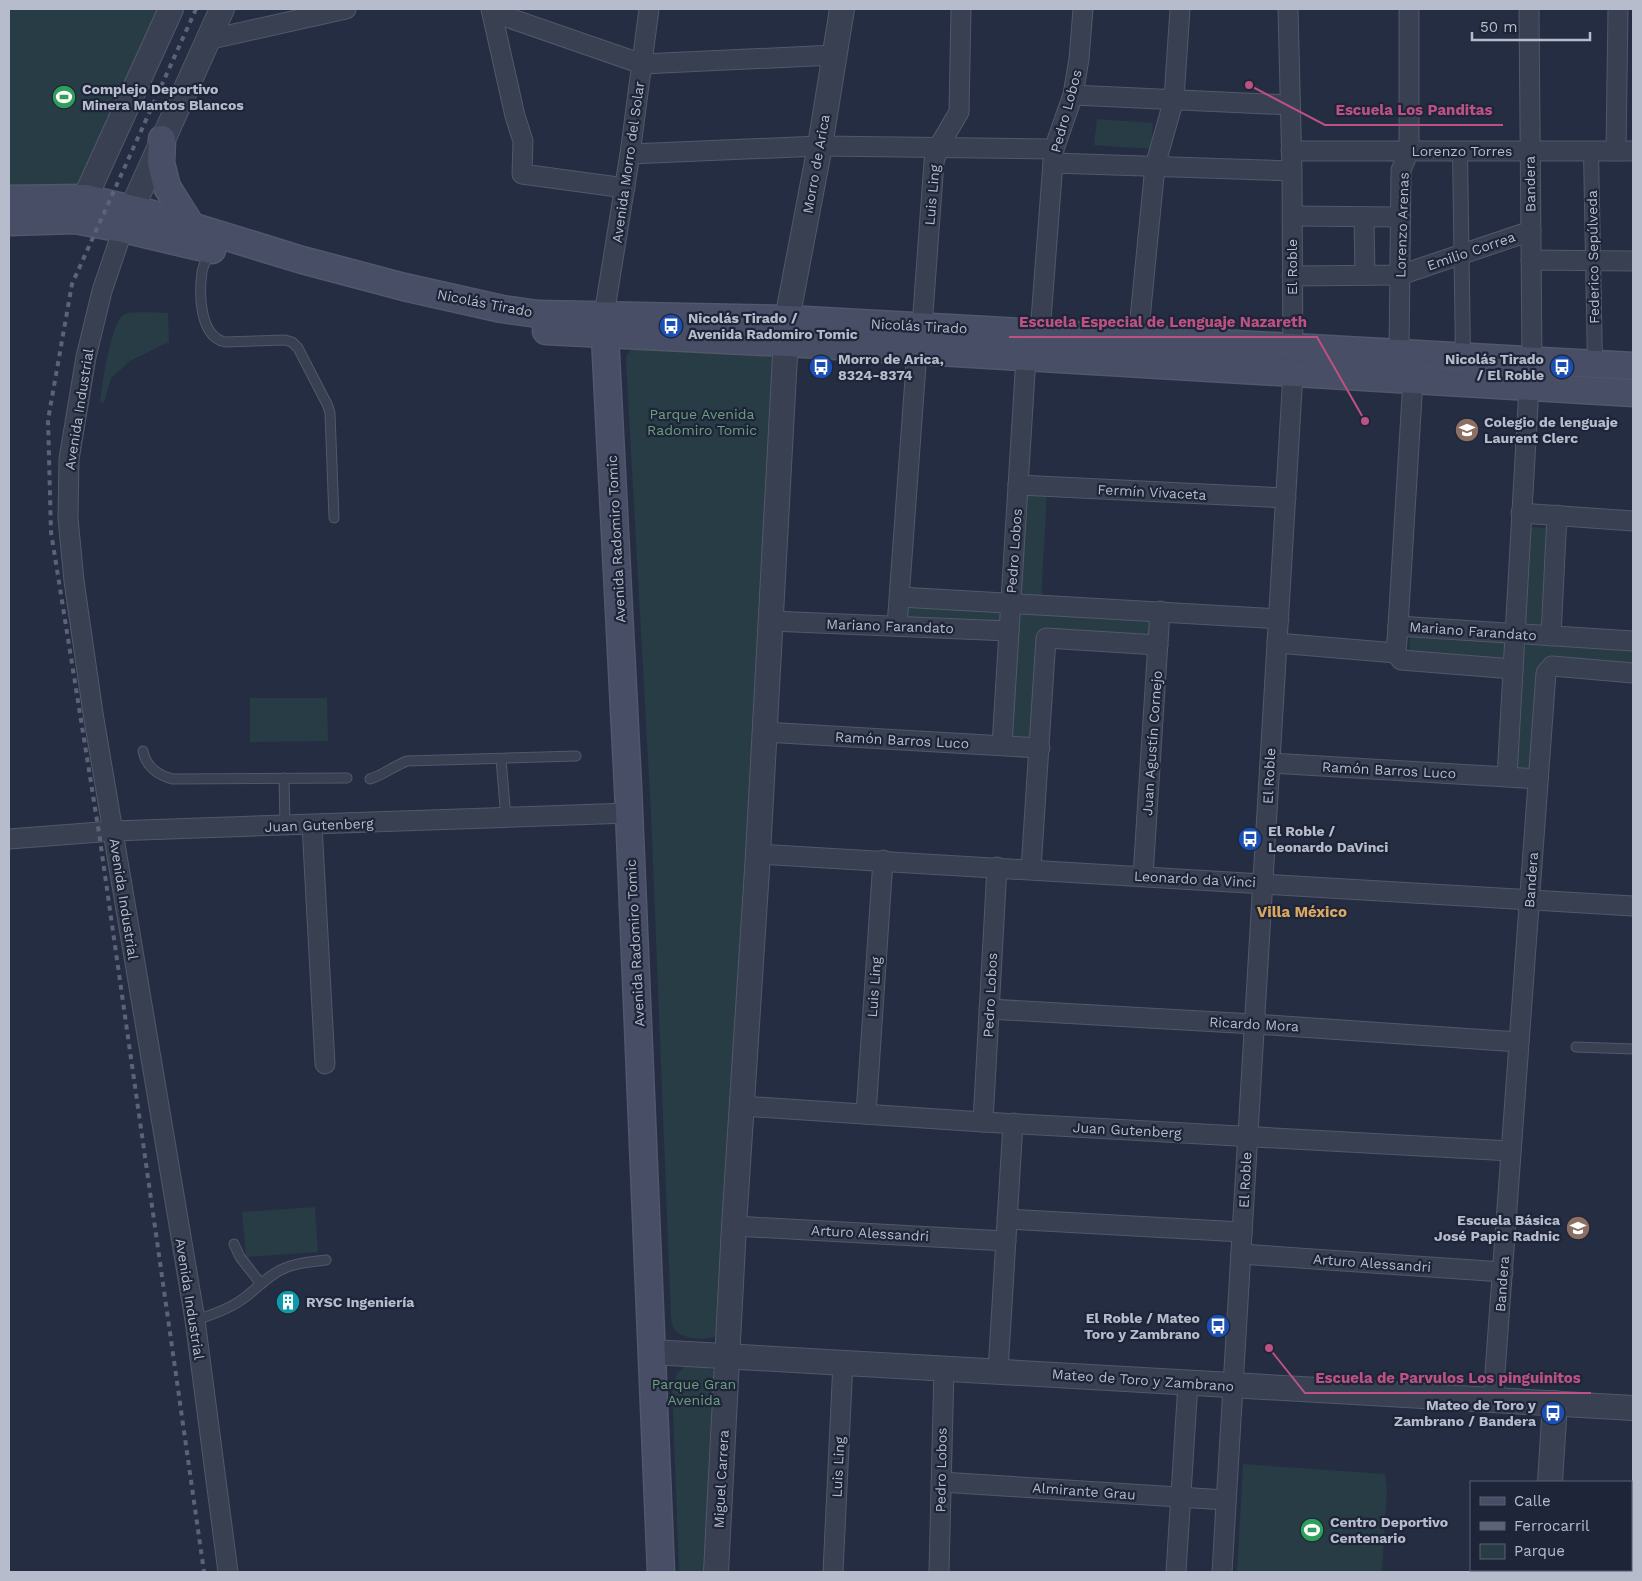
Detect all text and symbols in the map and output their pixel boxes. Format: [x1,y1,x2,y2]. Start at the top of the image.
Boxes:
scale bar [1472,10,1590,42]
text: 50 m [1480,18,1517,36]
street label: Pedro Lobos [1047,68,1085,154]
street label: Avenida Morro del Solar [609,80,647,244]
place label: Complejo Deportivo Minera Mantos Blancos [82,81,244,113]
sports icon: Complejo Deportivo Minera Mantos Blancos [51,84,77,110]
callout: Escuela Los Panditas [1325,95,1503,125]
text: Escuela Los Panditas [1335,101,1493,119]
street label: Morro de Arica [799,113,833,215]
street label: Lorenzo Torres [1412,143,1512,159]
street label: Bandera [1522,156,1538,212]
street label: Luis Ling [921,163,943,226]
street label: Lorenzo Arenas [1392,172,1412,278]
street label: Federico Sepúlveda [1584,190,1602,324]
street label: Emilio Correa [1425,228,1517,274]
street label: El Roble [1284,239,1300,295]
street label: Nicolás Tirado [436,286,534,320]
callout: Escuela Especial de Lenguaje Nazareth [1009,307,1317,337]
place label: Nicolás Tirado / Avenida Radomiro Tomic [688,310,858,342]
bus stop icon: Nicolás Tirado / Avenida Radomiro Tomic [658,313,684,339]
text: Escuela Especial de Lenguaje Nazareth [1019,313,1307,331]
street label: Nicolás Tirado [870,315,968,337]
street label: Avenida Industrial [61,346,97,471]
place label: Morro de Arica, 8324-8374 [838,351,944,383]
place label: Nicolás Tirado / El Roble [1445,351,1544,383]
bus stop icon: Morro de Arica, 8324-8374 [808,354,834,380]
bus stop icon: Nicolás Tirado / El Roble [1549,354,1575,380]
park label: Parque Avenida Radomiro Tomic [647,406,757,438]
place label: Colegio de lenguaje Laurent Clerc [1484,414,1618,446]
school or university icon: Colegio de lenguaje Laurent Clerc [1454,417,1480,443]
street label: Avenida Radomiro Tomic [604,455,628,623]
street label: Fermín Vivaceta [1097,481,1207,503]
street label: Pedro Lobos [1003,508,1025,594]
street label: Mariano Farandato [826,616,954,636]
street label: Mariano Farandato [1409,619,1537,643]
street label: Juan Agustín Cornejo [1139,670,1165,816]
street label: Ramón Barros Luco [835,728,969,752]
street label: El Roble [1260,748,1278,804]
street label: Ramón Barros Luco [1322,758,1456,782]
street label: Juan Gutenberg [264,815,374,835]
place label: El Roble / Leonardo DaVinci [1268,823,1388,855]
bus stop icon: El Roble / Leonardo DaVinci [1237,826,1263,852]
street label: Avenida Industrial [106,837,142,962]
street label: Bandera [1521,851,1541,909]
street label: Avenida Radomiro Tomic [623,859,647,1027]
street label: Leonardo da Vinci [1133,868,1257,890]
district label: Villa México [1257,903,1347,921]
street label: Pedro Lobos [980,952,1000,1038]
street label: Luis Ling [864,956,884,1018]
street label: Ricardo Mora [1209,1014,1299,1034]
street label: Juan Gutenberg [1072,1119,1182,1141]
street label: El Roble [1236,1152,1254,1208]
place label: Escuela Básica José Papic Radnic [1434,1212,1561,1244]
school or university icon: Escuela Básica José Papic Radnic [1565,1215,1591,1241]
street label: Arturo Alessandri [811,1222,929,1244]
street label: Avenida Industrial [172,1237,208,1362]
street label: Arturo Alessandri [1312,1251,1432,1275]
street label: Bandera [1492,1255,1512,1313]
building icon: RYSC Ingeniería [275,1289,301,1315]
place label: RYSC Ingeniería [306,1294,415,1310]
place label: El Roble / Mateo Toro y Zambrano [1084,1310,1200,1342]
bus stop icon: El Roble / Mateo Toro y Zambrano [1205,1313,1231,1339]
callout: Escuela de Parvulos Los pinguinitos [1305,1363,1591,1393]
street label: Mateo de Toro y Zambrano [1051,1366,1235,1394]
text: Escuela de Parvulos Los pinguinitos [1315,1369,1581,1387]
park label: Parque Gran Avenida [652,1376,736,1408]
place label: Mateo de Toro y Zambrano / Bandera [1394,1397,1537,1429]
bus stop icon: Mateo de Toro y Zambrano / Bandera [1540,1400,1566,1426]
street label: Pedro Lobos [932,1427,950,1513]
street label: Miguel Carrera [710,1429,732,1529]
street label: Luis Ling [828,1436,848,1498]
street label: Almirante Grau [1032,1479,1136,1503]
legend [1470,1481,1632,1571]
text: Calle [1514,1492,1551,1510]
place label: Centro Deportivo Centenario [1330,1514,1448,1546]
sports icon: Centro Deportivo Centenario [1299,1517,1325,1543]
text: Ferrocarril [1514,1517,1590,1535]
text: Parque [1514,1542,1565,1560]

